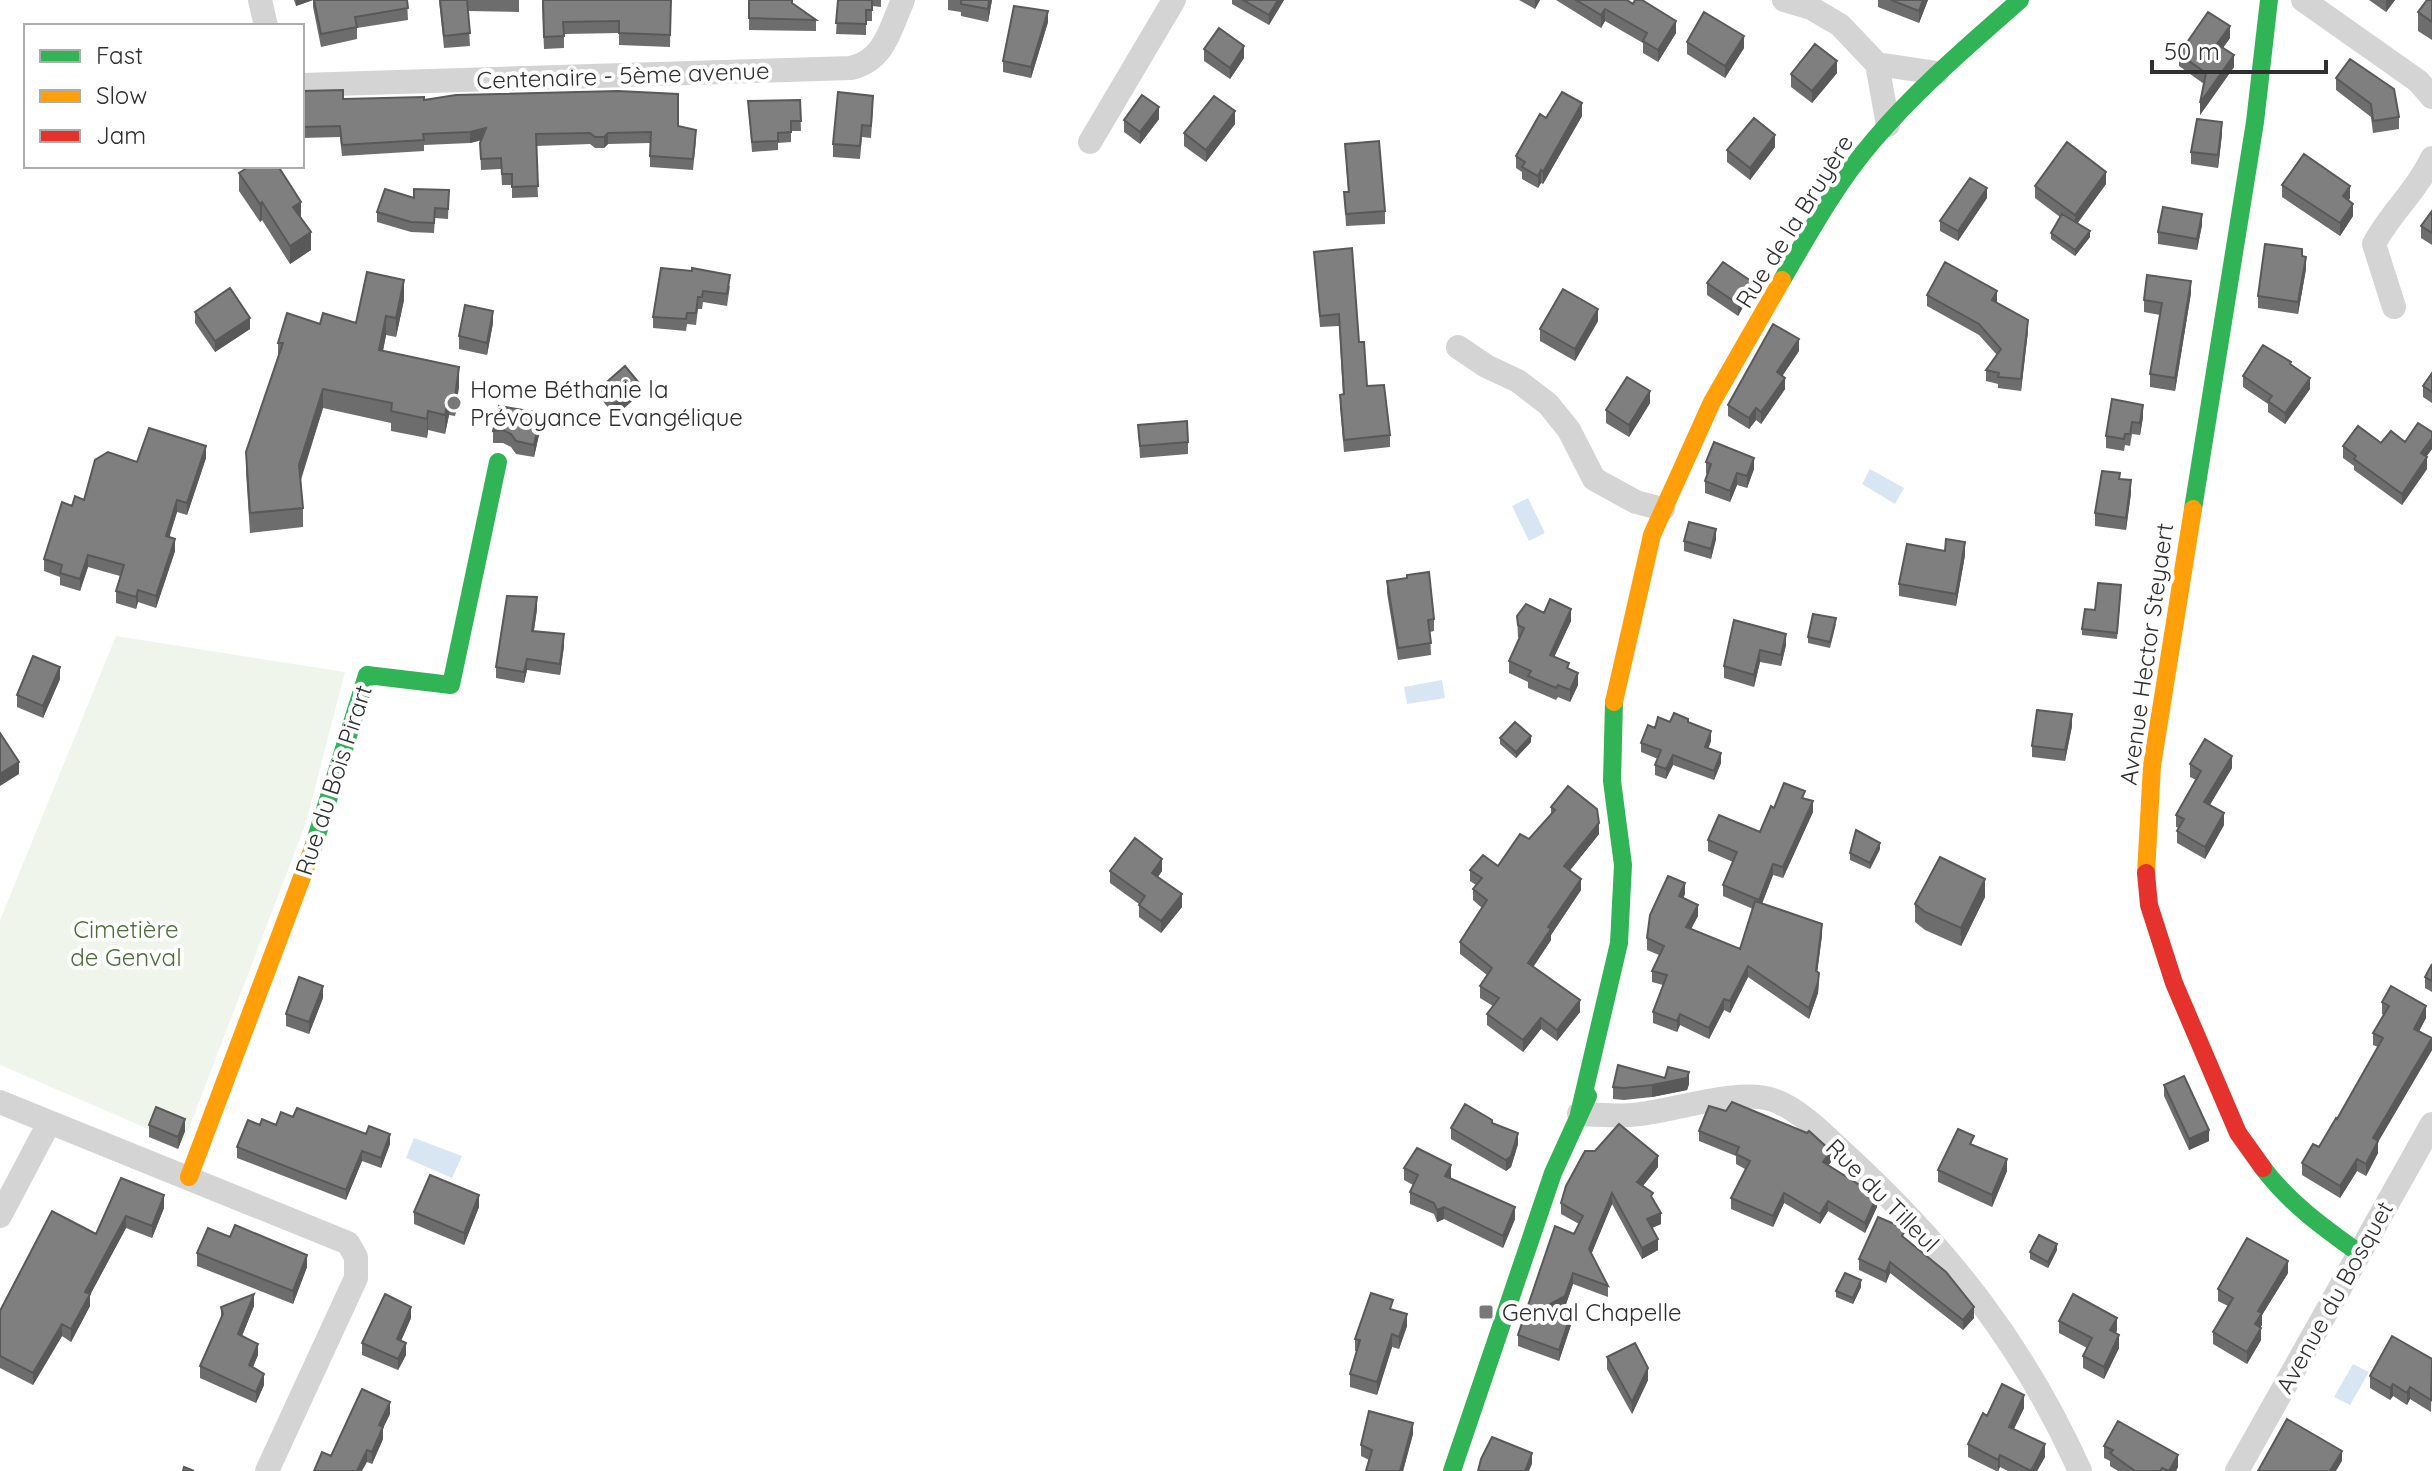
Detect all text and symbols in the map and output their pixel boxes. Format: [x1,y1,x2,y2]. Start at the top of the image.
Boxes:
legend [24,24,304,168]
scale bar [2152,24,2326,74]
text: 50 m [2164,36,2220,66]
text: Fast [96,40,143,70]
street label: Centenaire - 5ème avenue [476,55,770,95]
text: Slow [96,80,147,110]
text: Jam [96,120,146,150]
street label: Rue de la Bruyère [1729,129,1859,313]
place label: Home Béthanie la Prévoyance Evangélique [470,374,743,432]
marker: Home Béthanie la Prévoyance Evangélique [445,394,463,412]
street label: Avenue Hector Steyaert [2113,521,2179,787]
street label: Rue du Bois Pirart [288,681,378,879]
park label: Cimetière de Genval [70,914,182,972]
street label: Rue du Tilleul [1820,1132,1946,1258]
street label: Avenue du Bosquet [2269,1196,2399,1398]
place label: Genval Chapelle [1502,1297,1682,1327]
marker: Genval Chapelle [1477,1303,1495,1321]

